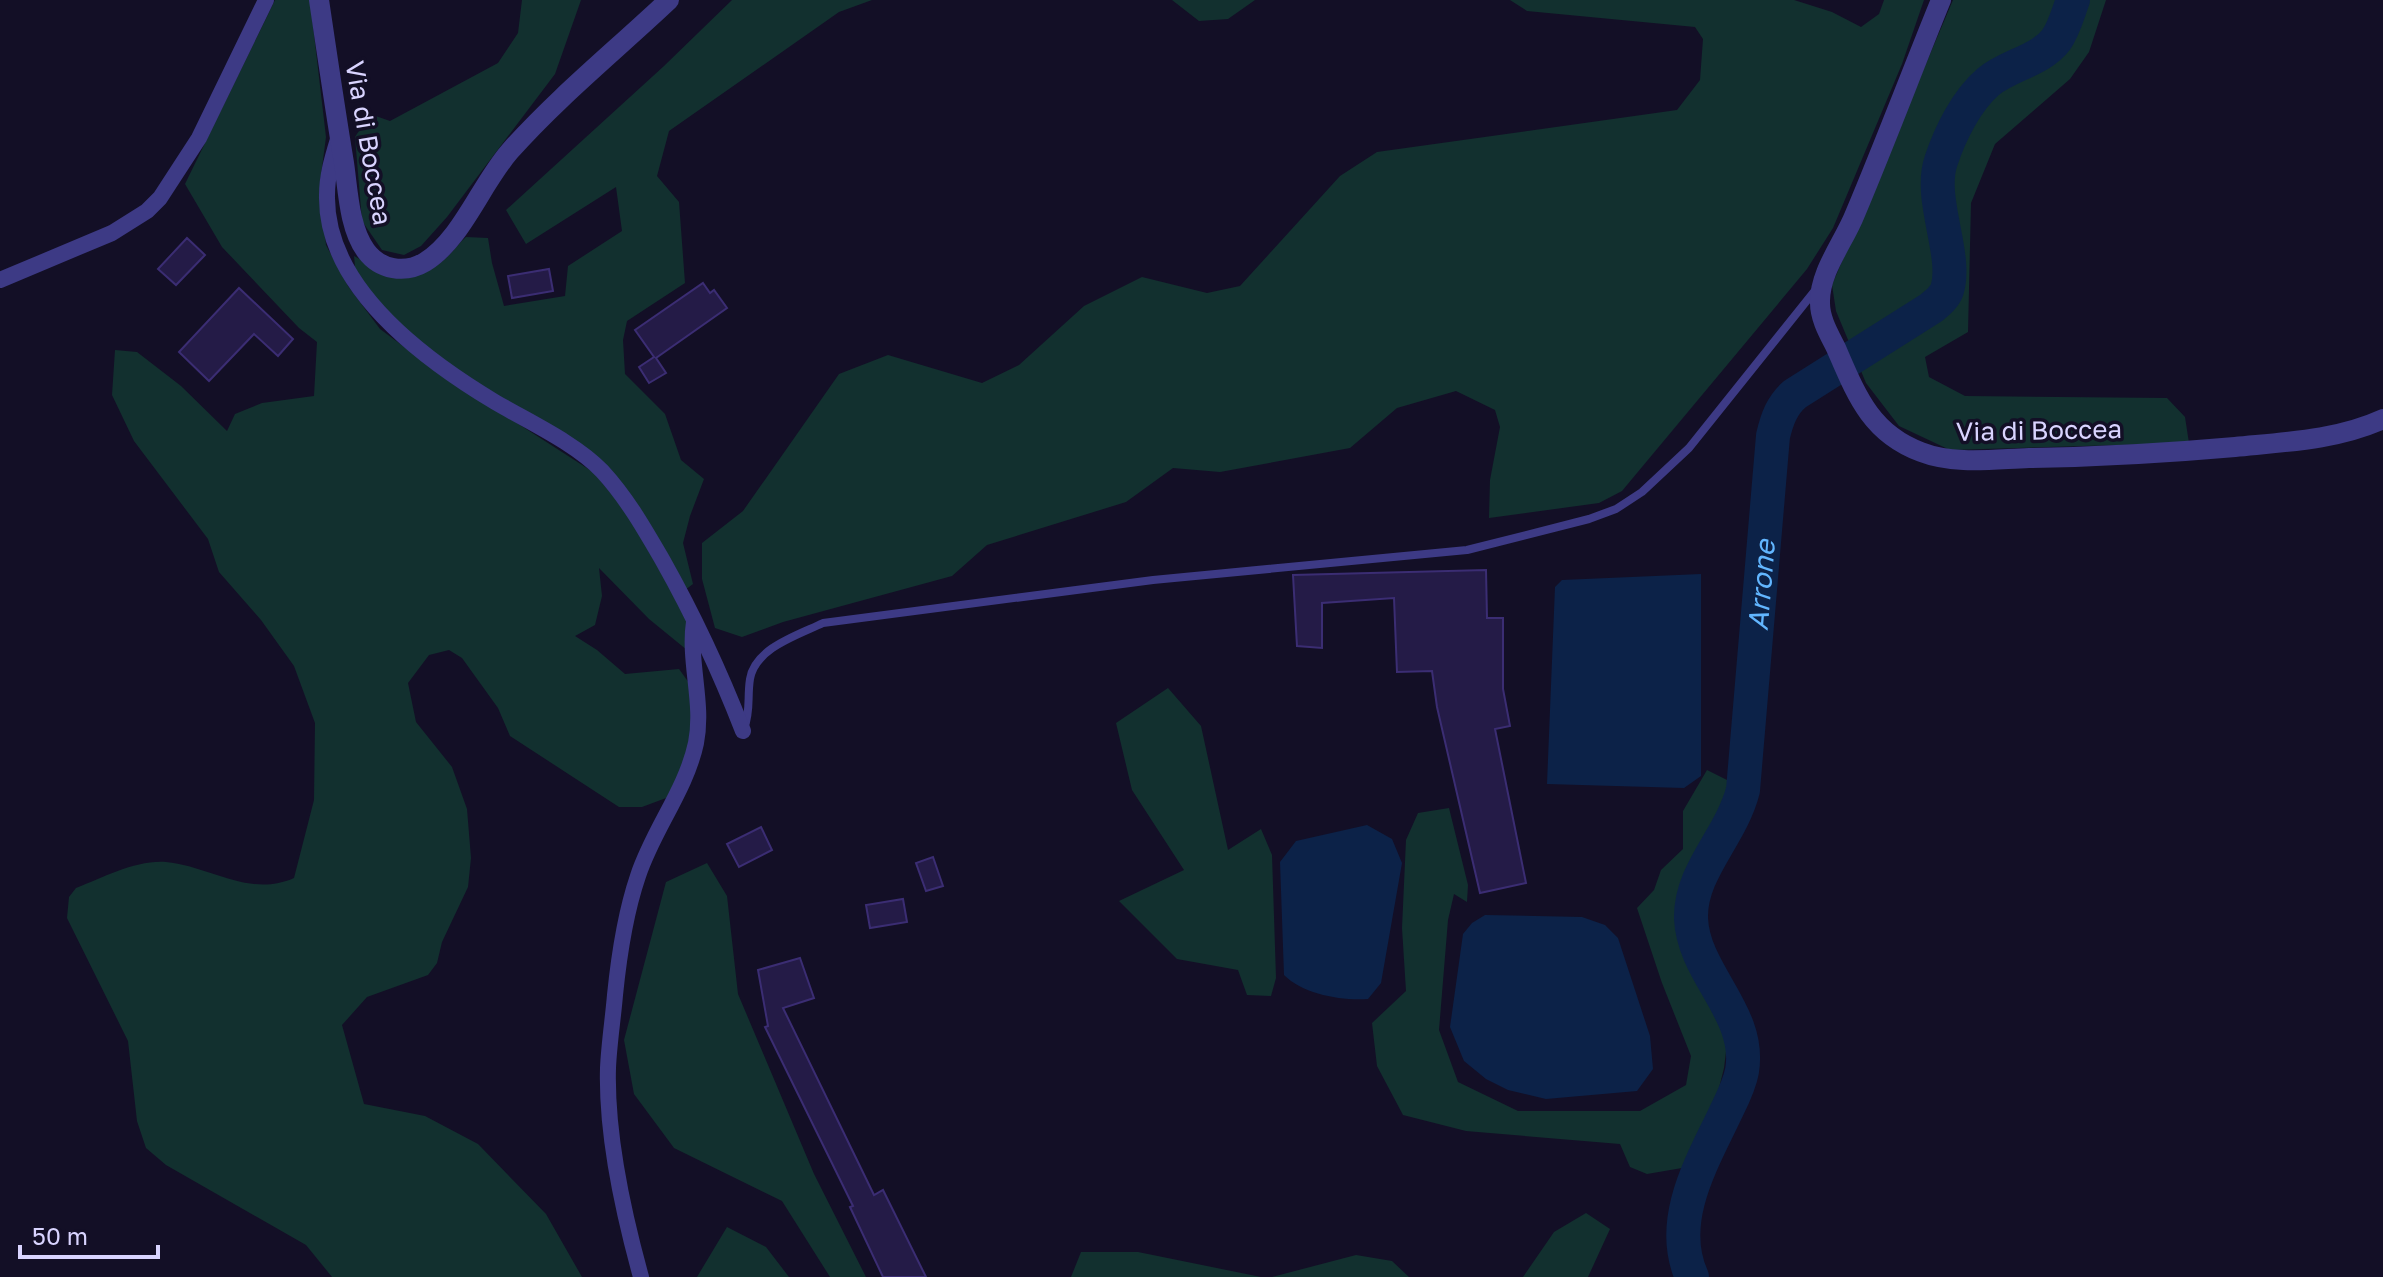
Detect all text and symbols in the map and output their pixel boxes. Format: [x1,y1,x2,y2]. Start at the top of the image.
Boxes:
street label: Via di Boccea [339,58,399,228]
street label: Via di Boccea [1956,413,2122,447]
water label: Arrone [1740,537,1781,632]
scale bar [20,1209,158,1259]
text: 50 m [32,1221,88,1250]

